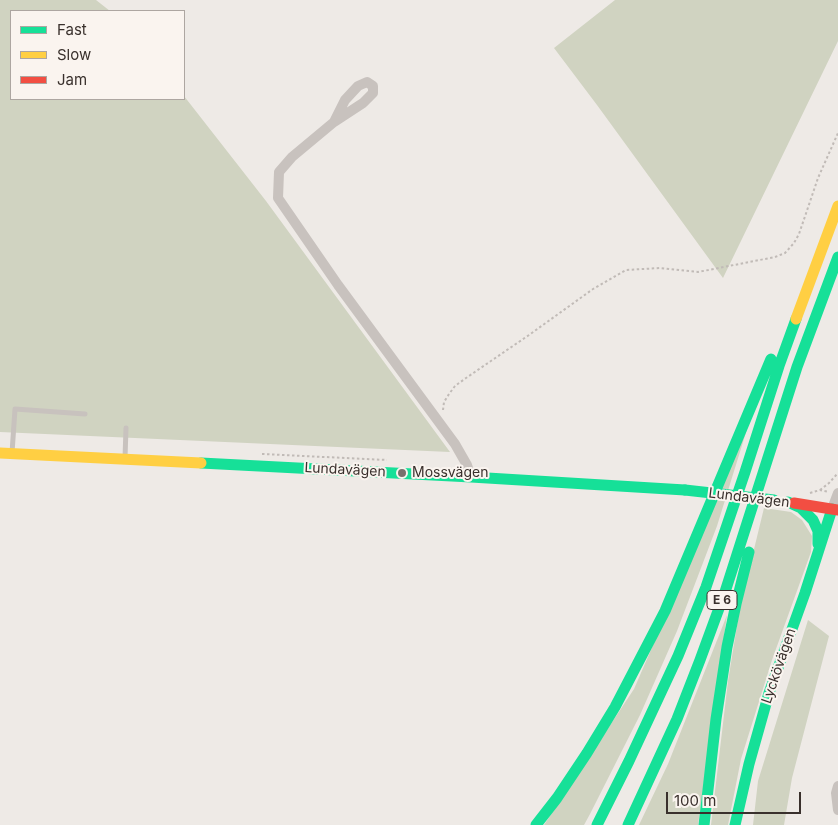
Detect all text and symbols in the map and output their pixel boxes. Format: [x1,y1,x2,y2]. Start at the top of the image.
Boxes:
legend [10,10,185,100]
text: Fast [57,20,87,39]
text: Slow [57,45,91,64]
text: Jam [57,70,87,89]
street label: Lundavägen [304,459,386,481]
place label: Mossvägen [412,465,489,481]
marker: Mossvägen [396,467,408,479]
street label: Lundavägen [708,485,790,511]
road number: E 6 [707,590,737,610]
street label: Lyckövägen [758,626,800,706]
scale bar [668,782,803,814]
text: 100 m [674,791,716,810]

